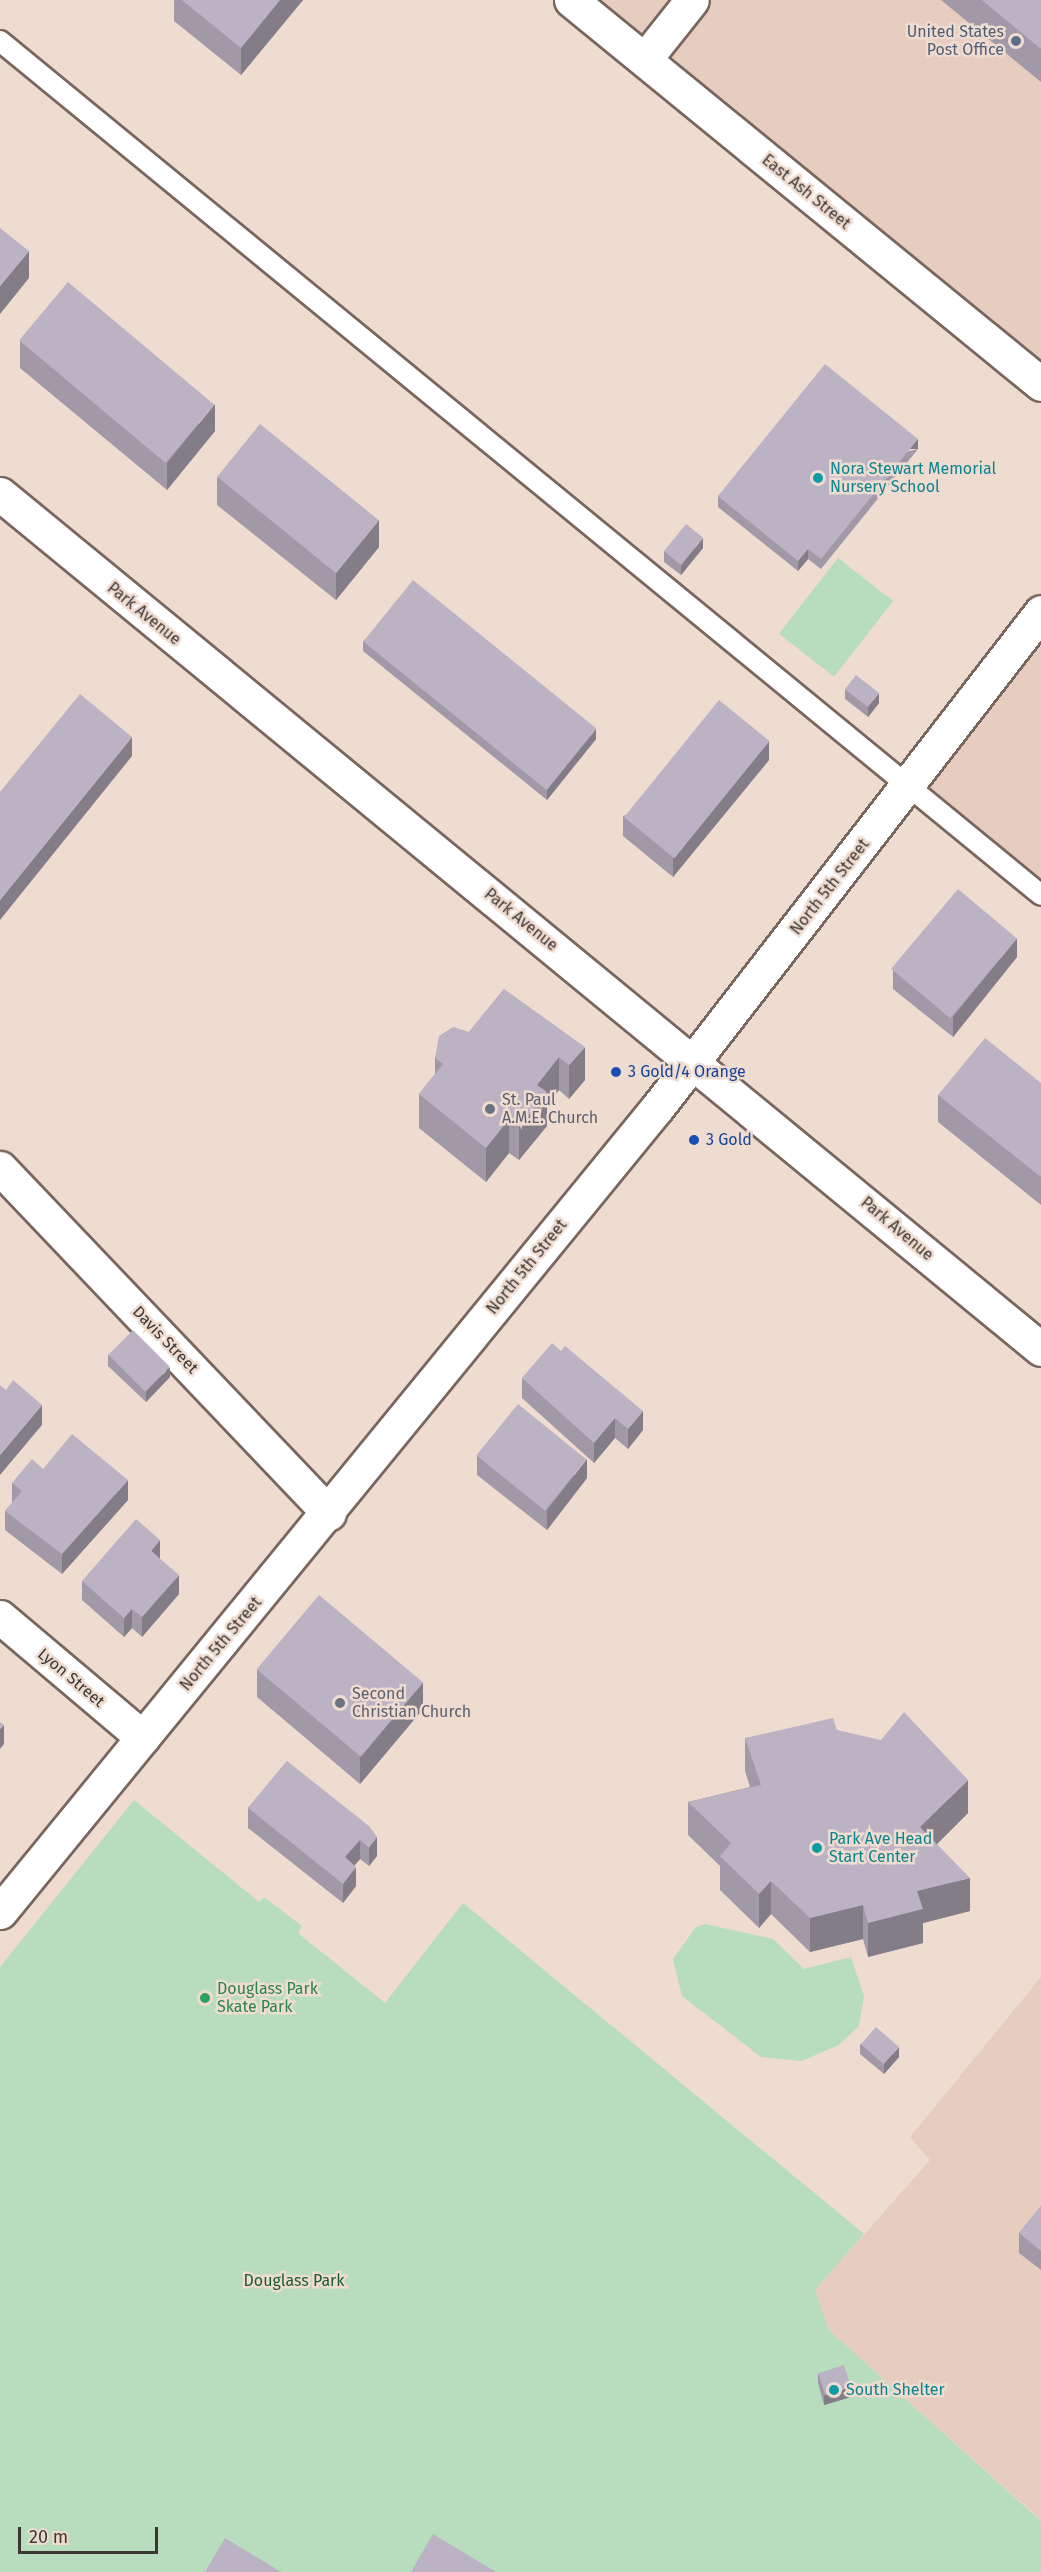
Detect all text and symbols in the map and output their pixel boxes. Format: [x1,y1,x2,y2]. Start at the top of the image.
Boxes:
place label: United States Post Office [907,22,1004,60]
marker: United States Post Office [1009,34,1023,48]
street label: East Ash Street [758,151,854,233]
place label: Nora Stewart Memorial Nursery School [830,459,996,497]
marker: Nora Stewart Memorial Nursery School [811,471,825,485]
street label: Park Avenue [103,579,185,649]
street label: North 5th Street [787,835,873,939]
street label: Park Avenue [480,885,562,955]
place label: 3 Gold/4 Orange [628,1062,746,1082]
marker: 3 Gold/4 Orange [609,1065,623,1079]
place label: St. Paul A.M.E. Church [502,1090,598,1128]
marker: St. Paul A.M.E. Church [483,1102,497,1116]
place label: 3 Gold [706,1130,752,1150]
marker: 3 Gold [687,1133,701,1147]
street label: Park Avenue [857,1193,937,1265]
street label: North 5th Street [483,1216,571,1318]
street label: Davis Street [128,1302,202,1378]
street label: North 5th Street [176,1593,266,1695]
street label: Lyon Street [34,1645,108,1711]
place label: Second Christian Church [352,1684,471,1722]
marker: Second Christian Church [333,1696,347,1710]
place label: Park Ave Head Start Center [829,1829,932,1867]
marker: Park Ave Head Start Center [810,1841,824,1855]
place label: Douglass Park Skate Park [217,1979,318,2017]
marker: Douglass Park Skate Park [198,1991,212,2005]
park label: Douglass Park [244,2271,344,2291]
place label: South Shelter [846,2380,945,2400]
marker: South Shelter [827,2383,841,2397]
scale bar [21,2515,160,2553]
text: 20 m [29,2526,68,2548]

